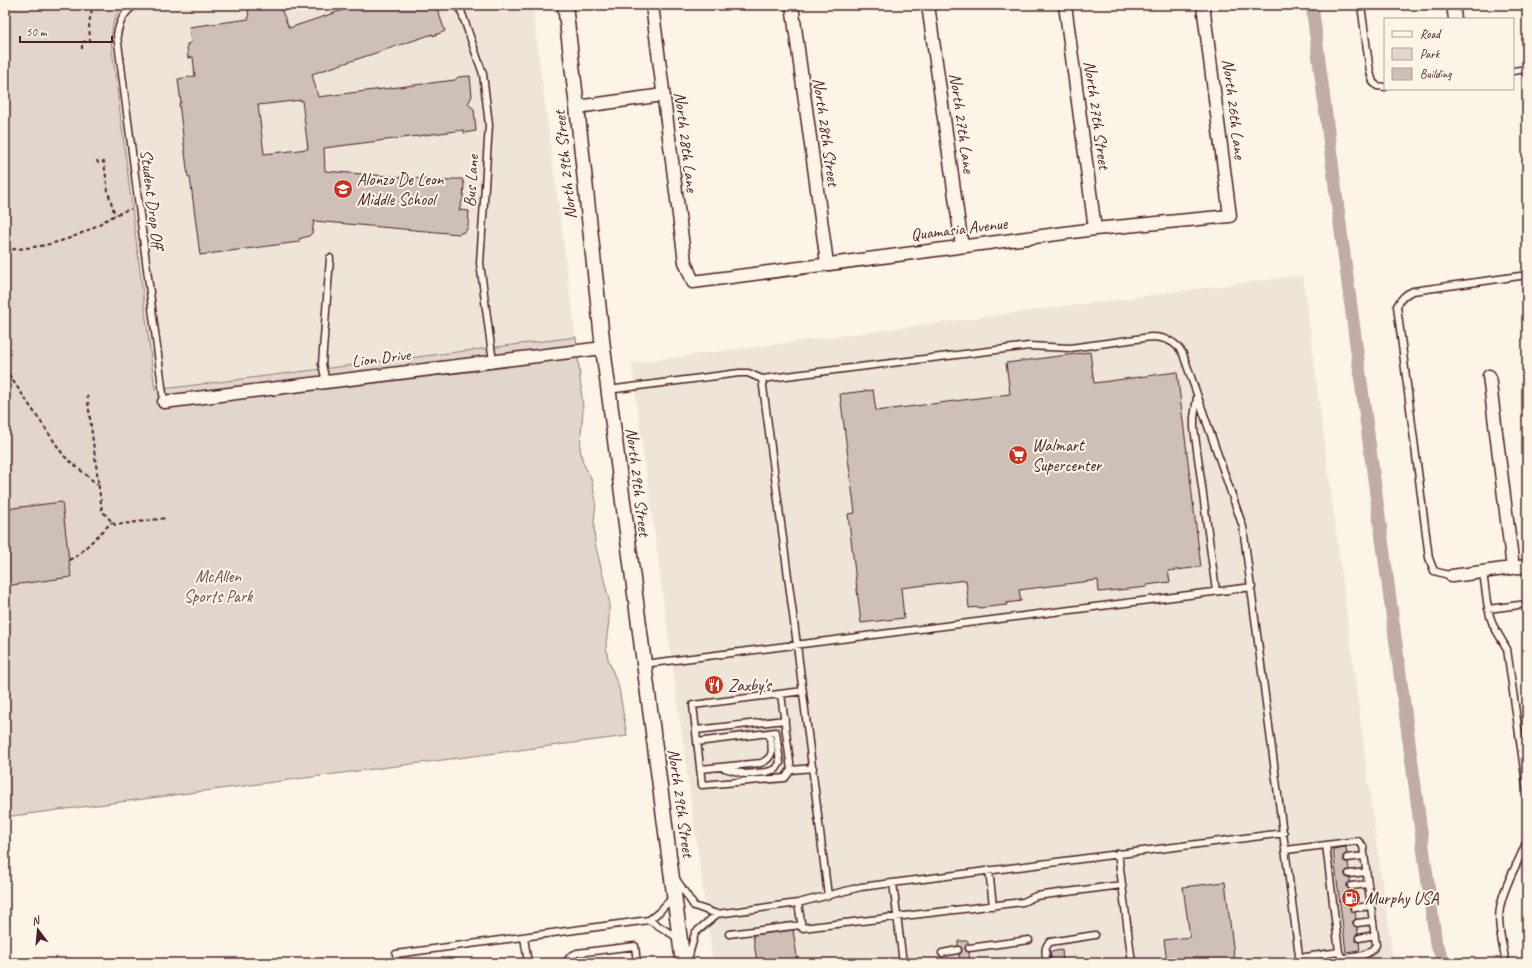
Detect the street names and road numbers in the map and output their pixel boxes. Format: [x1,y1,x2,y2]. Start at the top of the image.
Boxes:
street label: North 26th Lane [1217,58,1251,162]
street label: North 27th Street [1079,59,1115,173]
street label: North 27th Lane [945,72,980,176]
street label: North 28th Street [808,76,844,190]
street label: North 28th Lane [669,91,703,195]
street label: North 29th Street [549,107,581,220]
street label: Student Drop Off [136,148,169,253]
street label: Bus Lane [459,153,483,208]
street label: Quamasia Avenue [910,212,1010,245]
street label: Lion Drive [351,344,413,372]
street label: North 29th Street [621,427,655,540]
street label: North 29th Street [663,747,699,861]

